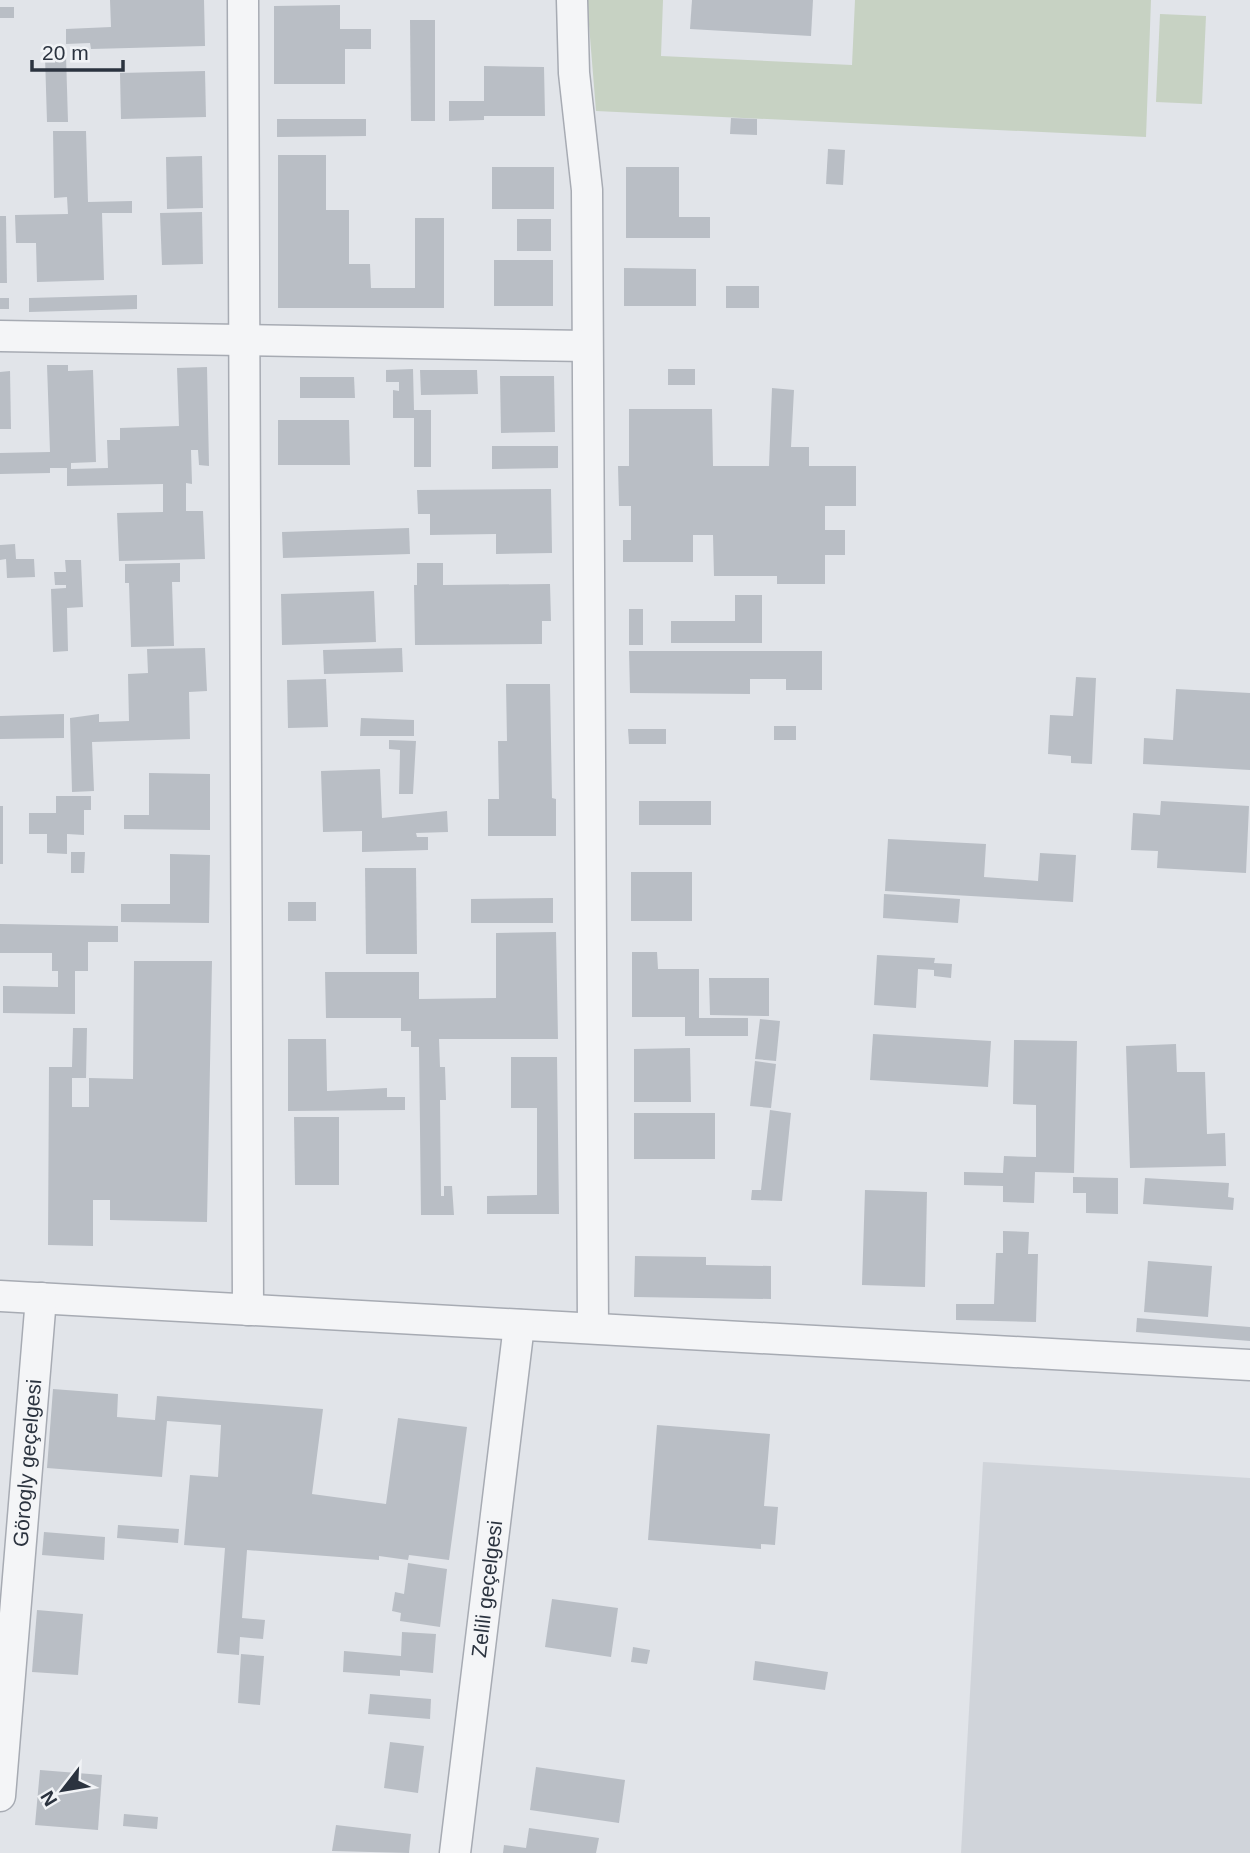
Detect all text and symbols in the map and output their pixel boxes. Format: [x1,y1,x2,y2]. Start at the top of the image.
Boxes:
scale bar [32,28,122,72]
text: 20 m [42,41,89,64]
street label: Görogly geçelgesi [9,1378,45,1548]
street label: Zelili geçelgesi [467,1519,506,1659]
north arrow [28,1755,98,1825]
text: N [36,1787,61,1810]

